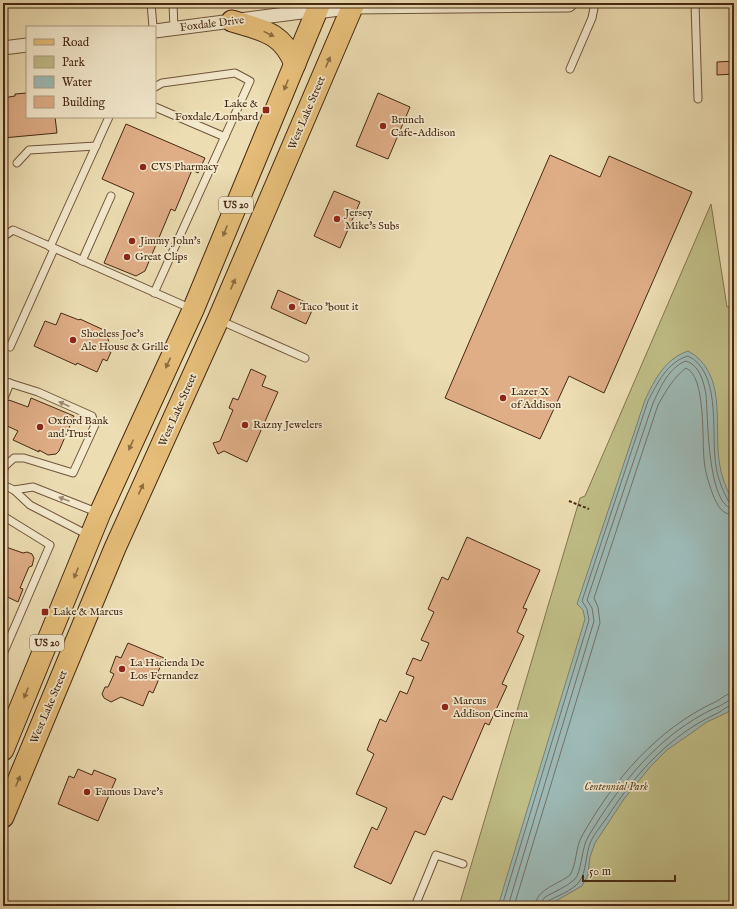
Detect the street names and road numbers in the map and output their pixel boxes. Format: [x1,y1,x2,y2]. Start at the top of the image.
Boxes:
street label: Foxdale Drive [179,13,245,35]
street label: West Lake Street [285,74,329,152]
road number: US 20 [219,197,253,213]
street label: West Lake Street [156,371,200,449]
road number: US 20 [30,635,64,651]
street label: West Lake Street [27,668,71,746]

